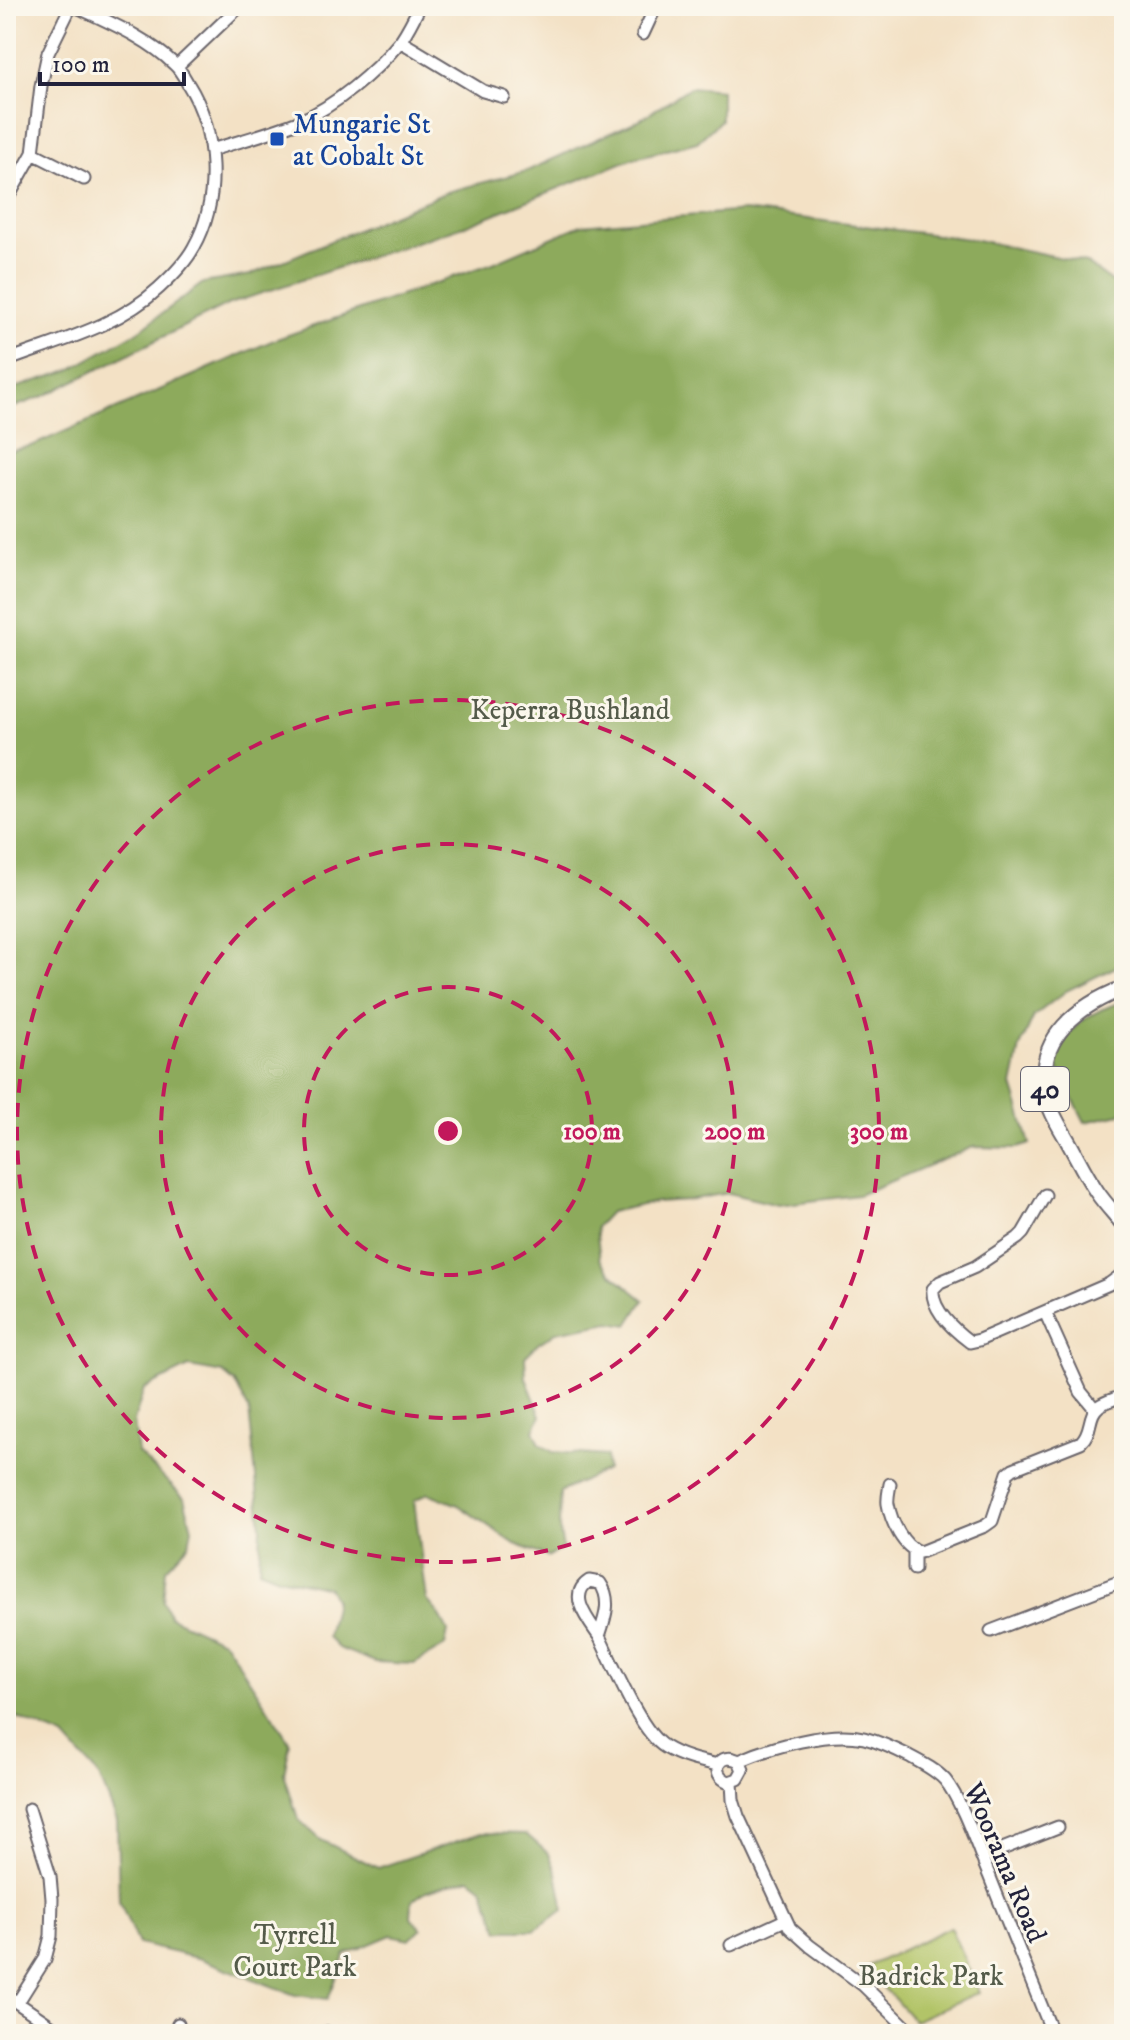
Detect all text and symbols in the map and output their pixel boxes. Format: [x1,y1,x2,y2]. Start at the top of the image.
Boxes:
scale bar [40,36,184,86]
text: 100 m [52,50,110,80]
place label: Mungarie St at Cobalt St [293,107,431,174]
marker: Mungarie St at Cobalt St [268,130,286,148]
park label: Keperra Bushland [470,693,670,728]
road number: 40 [1021,1067,1069,1111]
centre of rings [434,1117,462,1145]
text: 100 m [563,1117,621,1147]
text: 200 m [705,1117,765,1147]
text: 300 m [850,1117,908,1147]
street label: Woorama Road [955,1776,1054,1948]
park label: Tyrrell Court Park [233,1918,357,1985]
park label: Badrick Park [858,1959,1004,1994]

